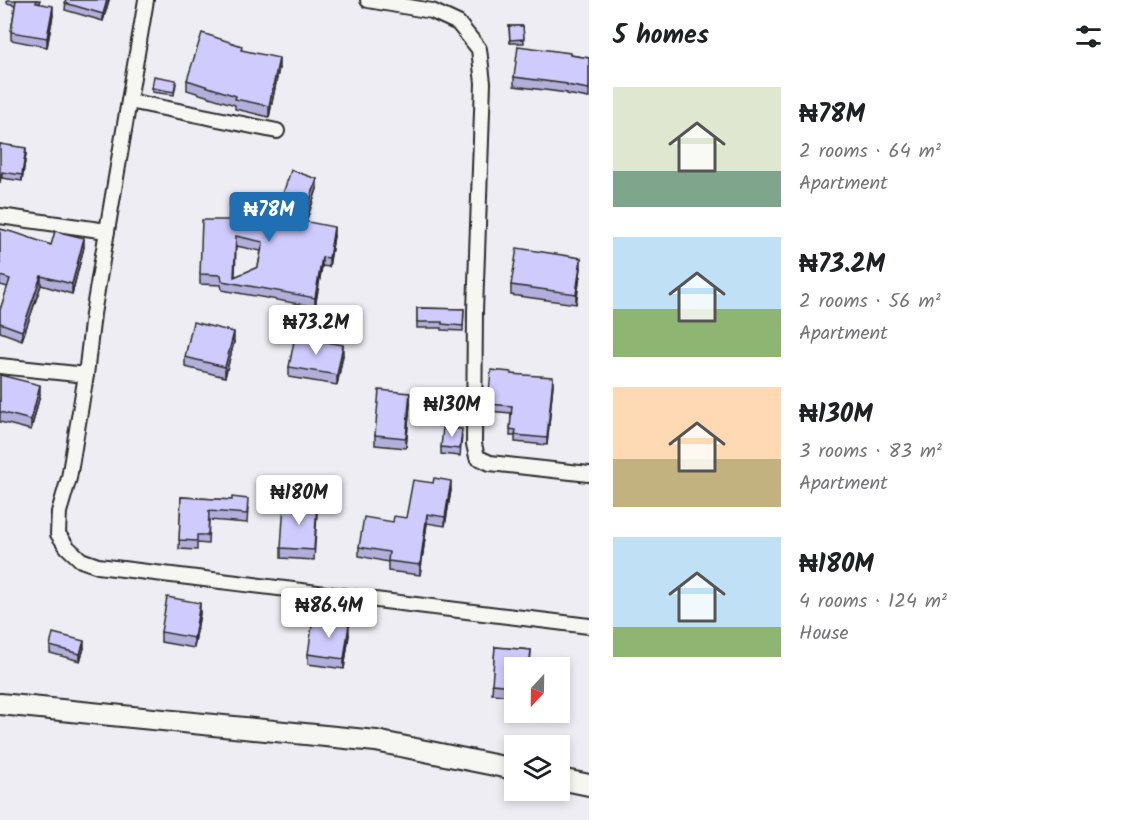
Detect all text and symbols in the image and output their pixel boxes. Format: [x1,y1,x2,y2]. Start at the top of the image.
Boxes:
text: 5 homes [613,15,709,57]
icon: filters [1072,20,1105,53]
text: ₦78M [799,94,865,136]
icon: home [661,111,733,183]
text: 2 rooms · 64 m² [799,136,941,168]
text: Apartment [799,168,888,200]
pin: ₦78M [233,192,305,243]
text: ₦78M [244,195,294,227]
text: ₦73.2M [799,244,885,286]
icon: home [661,261,733,333]
text: 2 rooms · 56 m² [799,286,941,318]
pin: ₦73.2M [267,305,365,356]
text: ₦73.2M [283,308,349,340]
text: Apartment [799,318,888,350]
pin: ₦130M [410,387,494,438]
text: ₦130M [424,390,480,422]
text: ₦130M [799,394,873,436]
icon: home [661,411,733,483]
text: 3 rooms · 83 m² [799,436,942,468]
text: Apartment [799,468,888,500]
pin: ₦180M [257,475,341,526]
text: ₦180M [270,478,328,510]
text: ₦180M [799,544,874,586]
icon: home [661,561,733,633]
text: 4 rooms · 124 m² [799,586,947,618]
pin: ₦86.4M [280,588,378,639]
text: ₦86.4M [295,591,363,623]
text: House [799,618,849,650]
north arrow [504,657,570,723]
map controls [504,657,570,801]
button: layers [504,735,570,801]

